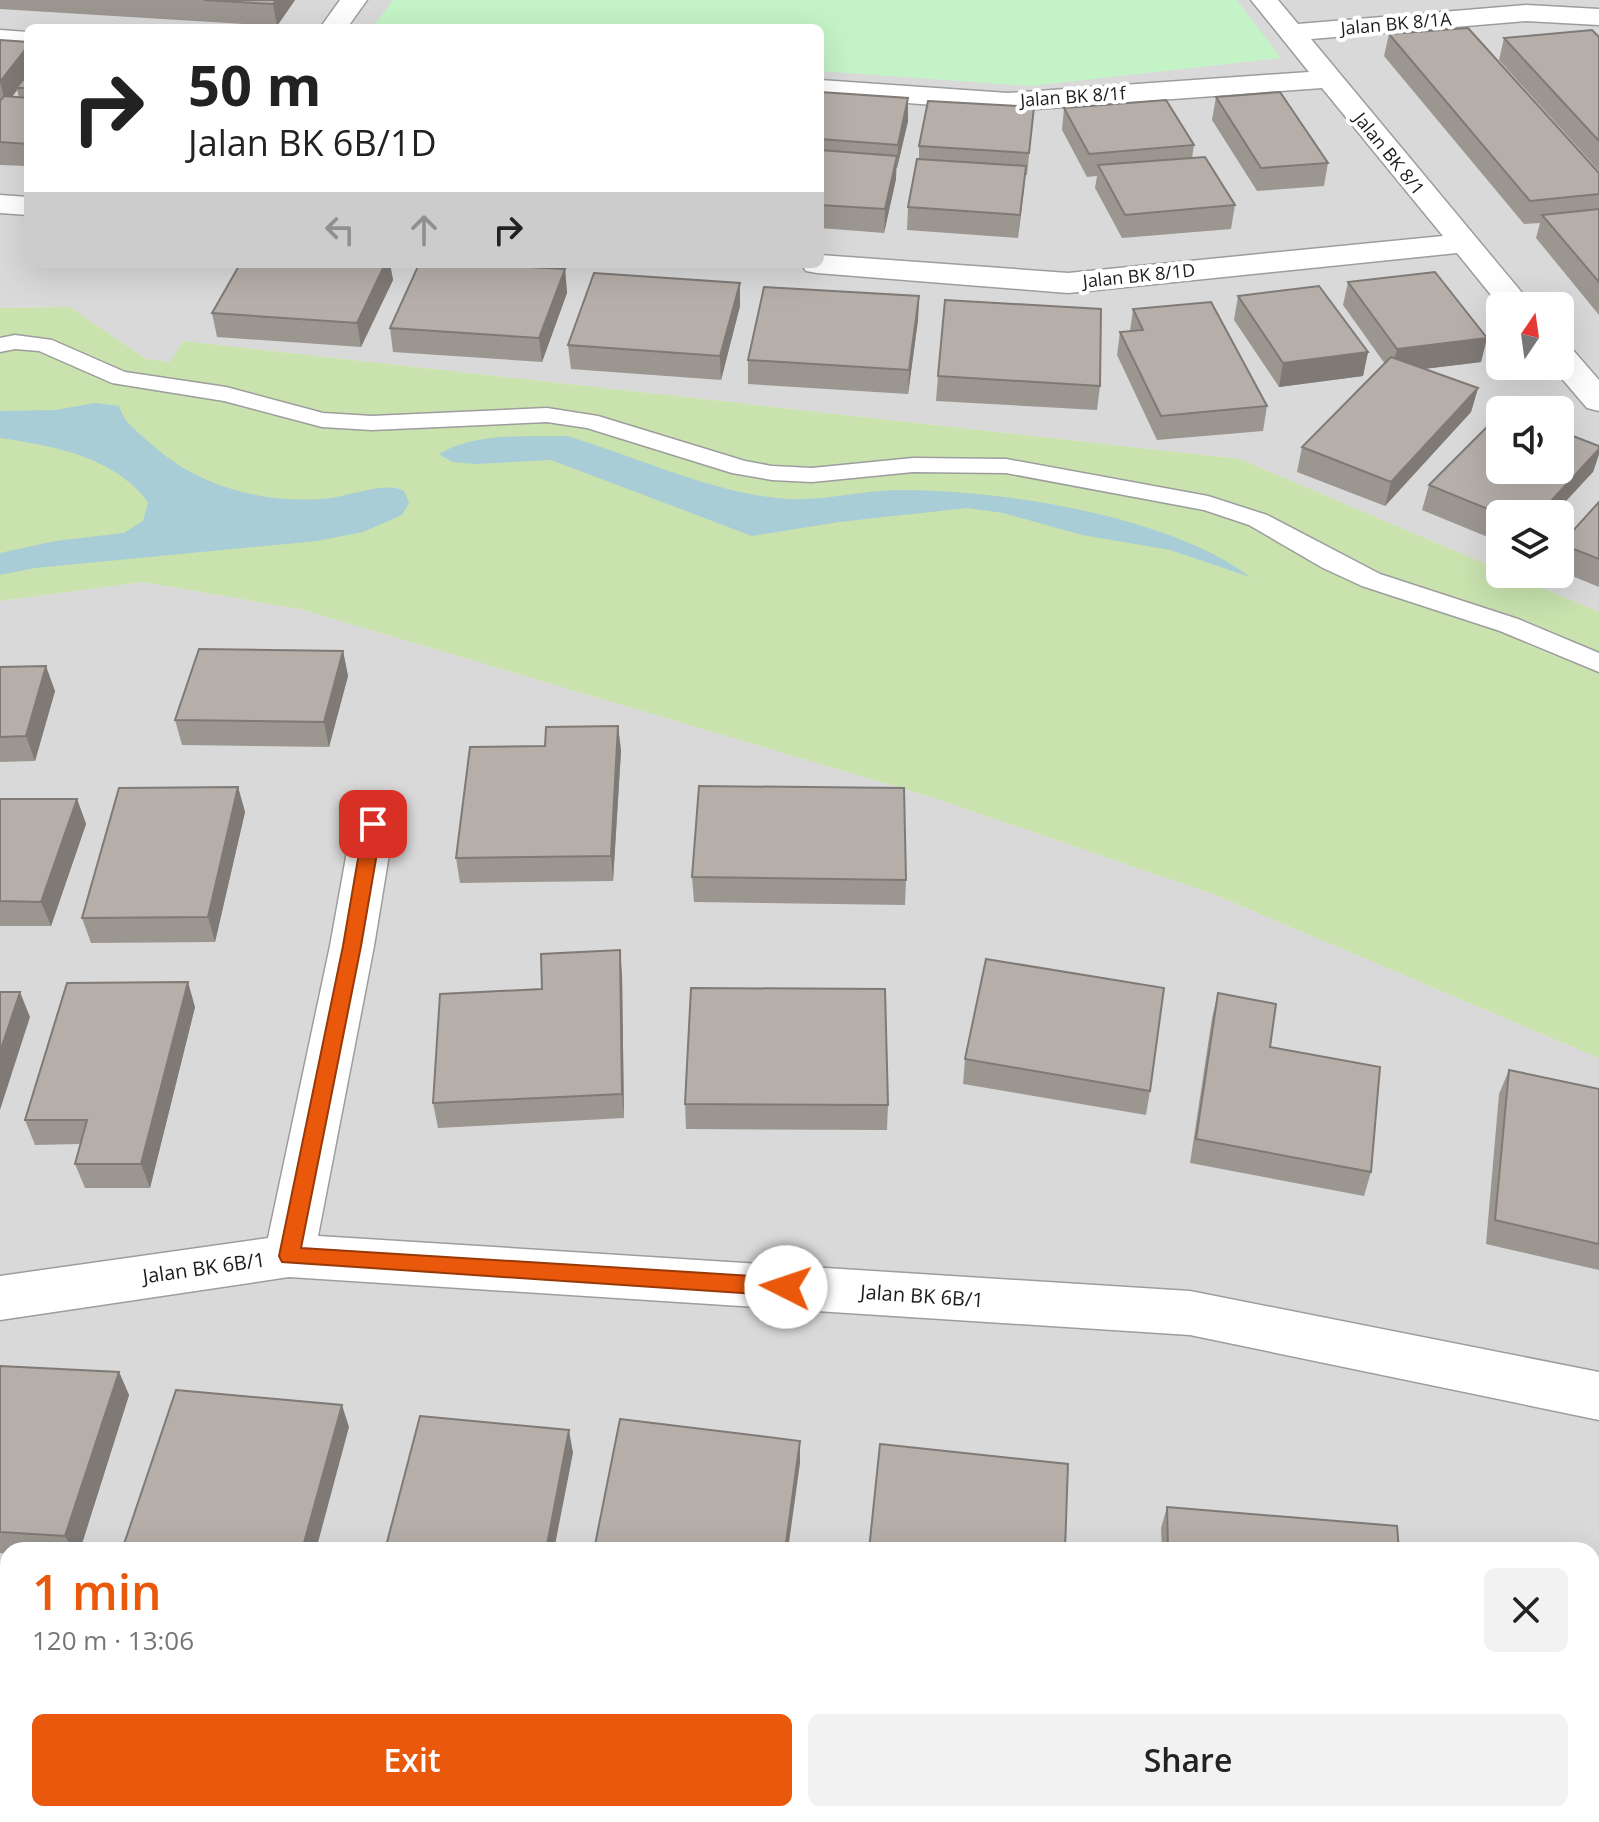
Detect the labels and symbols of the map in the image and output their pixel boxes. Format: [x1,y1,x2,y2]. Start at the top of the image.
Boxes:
street label: Jalan BK 8/1A [1338,6,1453,40]
street label: Jalan BK 8/1f [1017,80,1127,112]
street label: Jalan BK 8/1 [1348,106,1430,200]
street label: Jalan BK 8/1D [1080,257,1196,293]
north arrow [1486,292,1574,380]
pin [339,790,407,858]
position arrow [744,1245,828,1329]
street label: Jalan BK 6B/1 [139,1246,267,1290]
street label: Jalan BK 6B/1 [857,1278,985,1313]

